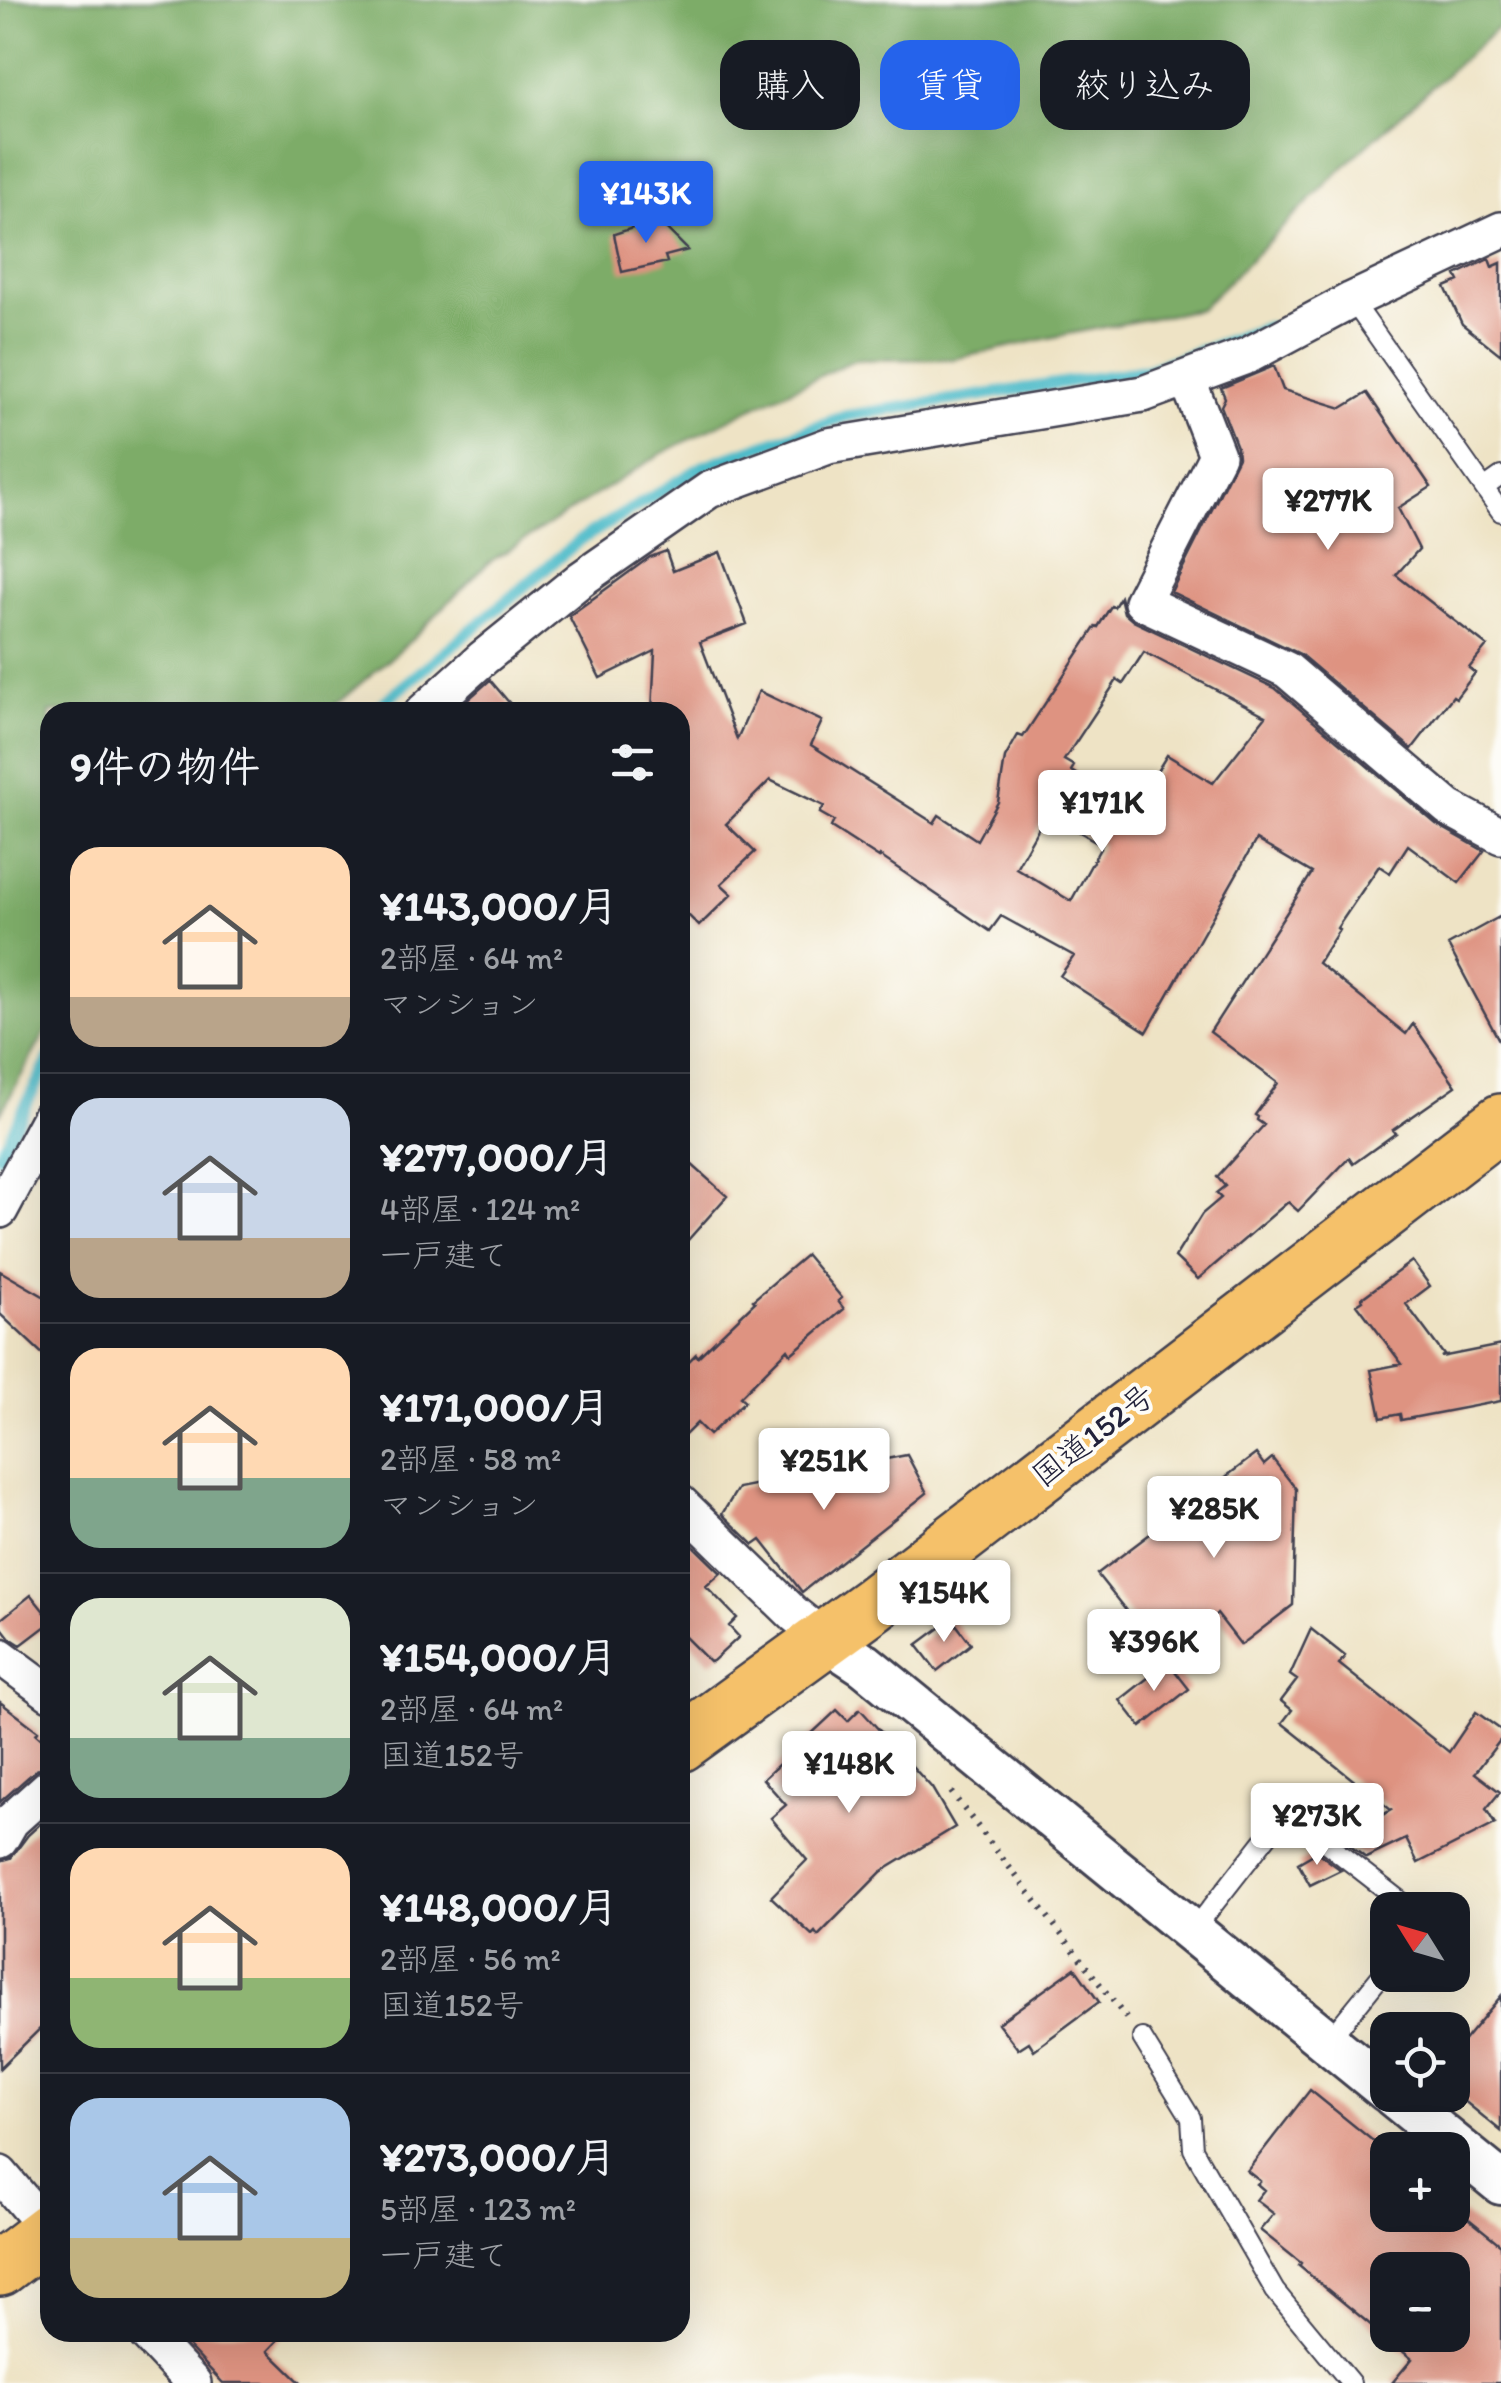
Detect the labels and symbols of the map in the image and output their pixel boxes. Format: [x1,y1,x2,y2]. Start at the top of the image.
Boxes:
pin: ¥143K [576,161,716,246]
pin: ¥277K [1258,468,1398,553]
pin: ¥171K [1032,770,1172,855]
street label: 国道152号 [1024,1376,1162,1494]
pin: ¥251K [754,1428,894,1513]
pin: ¥285K [1144,1476,1284,1561]
pin: ¥154K [874,1560,1014,1645]
pin: ¥396K [1084,1609,1224,1694]
pin: ¥148K [779,1731,919,1816]
pin: ¥273K [1247,1783,1387,1868]
north arrow [1370,1892,1470,1992]

